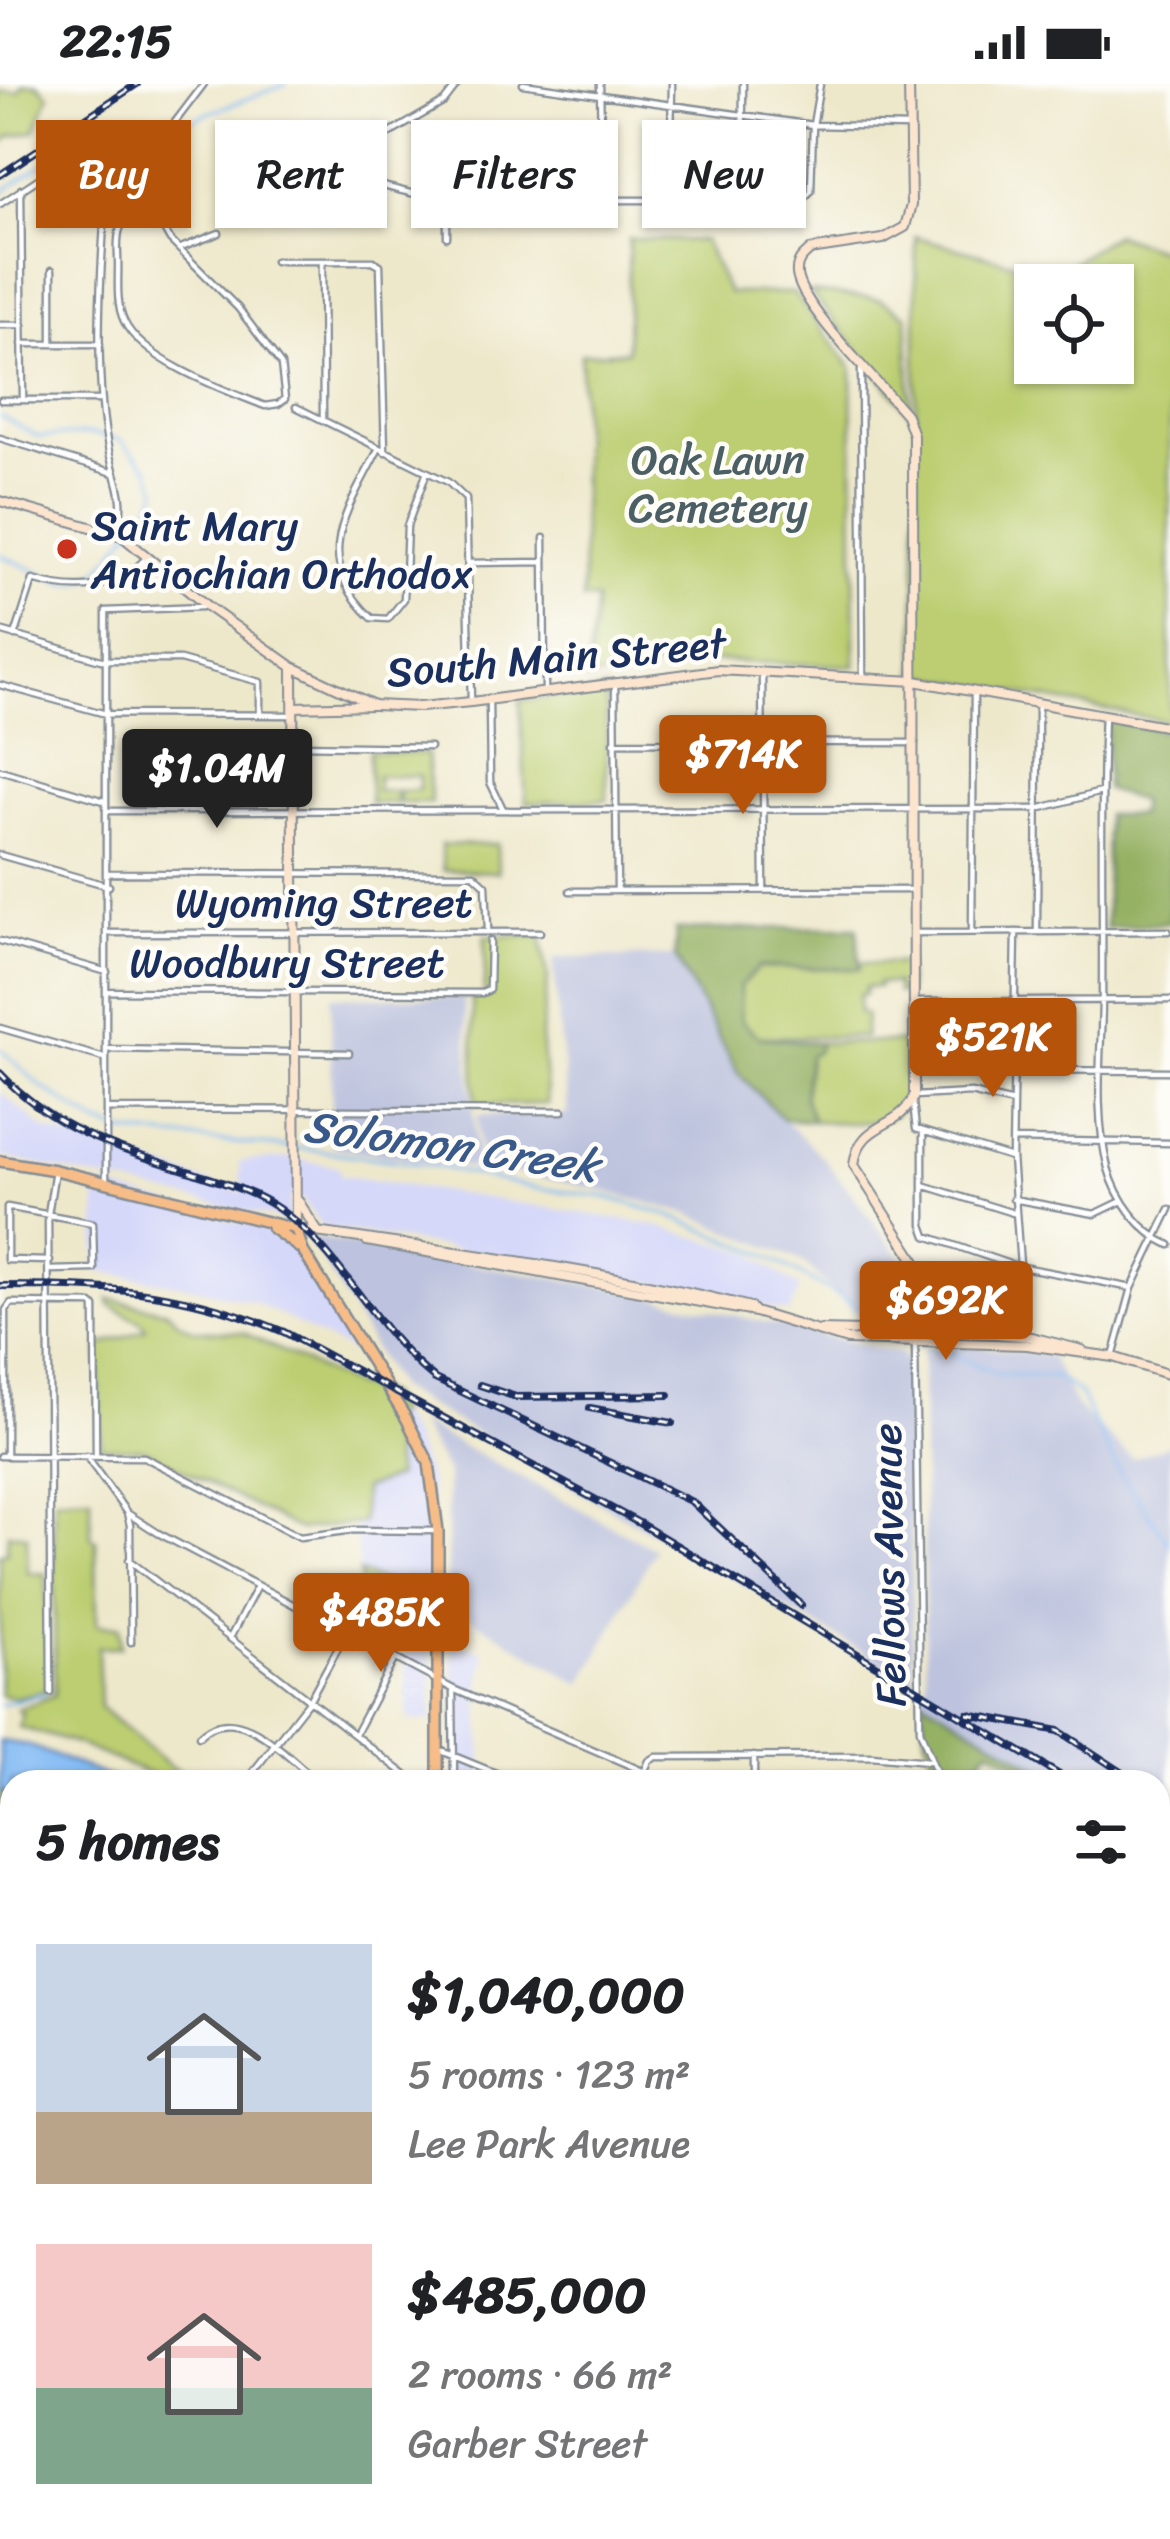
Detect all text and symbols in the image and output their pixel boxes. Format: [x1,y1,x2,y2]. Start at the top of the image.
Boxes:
text: 22:15 [60,2,172,82]
chip: Buy [36,120,191,228]
chip: Rent [215,120,387,228]
chip: Filters [411,120,618,228]
chip: New [642,120,806,228]
map controls [1014,264,1134,384]
button: locate [1014,264,1134,384]
park label: Oak Lawn Cemetery [628,423,808,545]
place label: Saint Mary Antiochian Orthodox [90,489,473,611]
marker: Saint Mary Antiochian Orthodox [54,536,80,562]
street label: South Main Street [383,606,731,710]
pin: $714K [659,715,827,817]
text: $714K [686,719,800,788]
pin: $1.04M [119,729,315,831]
text: $1.04M [149,733,285,802]
street label: Wyoming Street [175,866,473,940]
street label: Woodbury Street [129,926,445,1000]
pin: $521K [909,998,1077,1100]
text: $521K [936,1002,1050,1071]
water label: Solomon Creek [299,1086,608,1207]
pin: $692K [862,1261,1030,1363]
text: $692K [887,1265,1005,1334]
street label: Fellows Avenue [850,1423,928,1707]
pin: $485K [297,1573,465,1675]
text: $485K [320,1577,442,1646]
text: 5 homes [36,1797,219,1887]
icon: filters [1068,1809,1134,1875]
text: $1,040,000 [408,1950,685,2040]
icon: home [132,1992,276,2136]
text: 5 rooms · 123 m² [408,2040,690,2109]
text: Lee Park Avenue [408,2109,690,2178]
text: $485,000 [408,2250,647,2340]
icon: home [132,2292,276,2436]
text: 2 rooms · 66 m² [408,2340,673,2409]
text: Garber Street [408,2409,647,2478]

